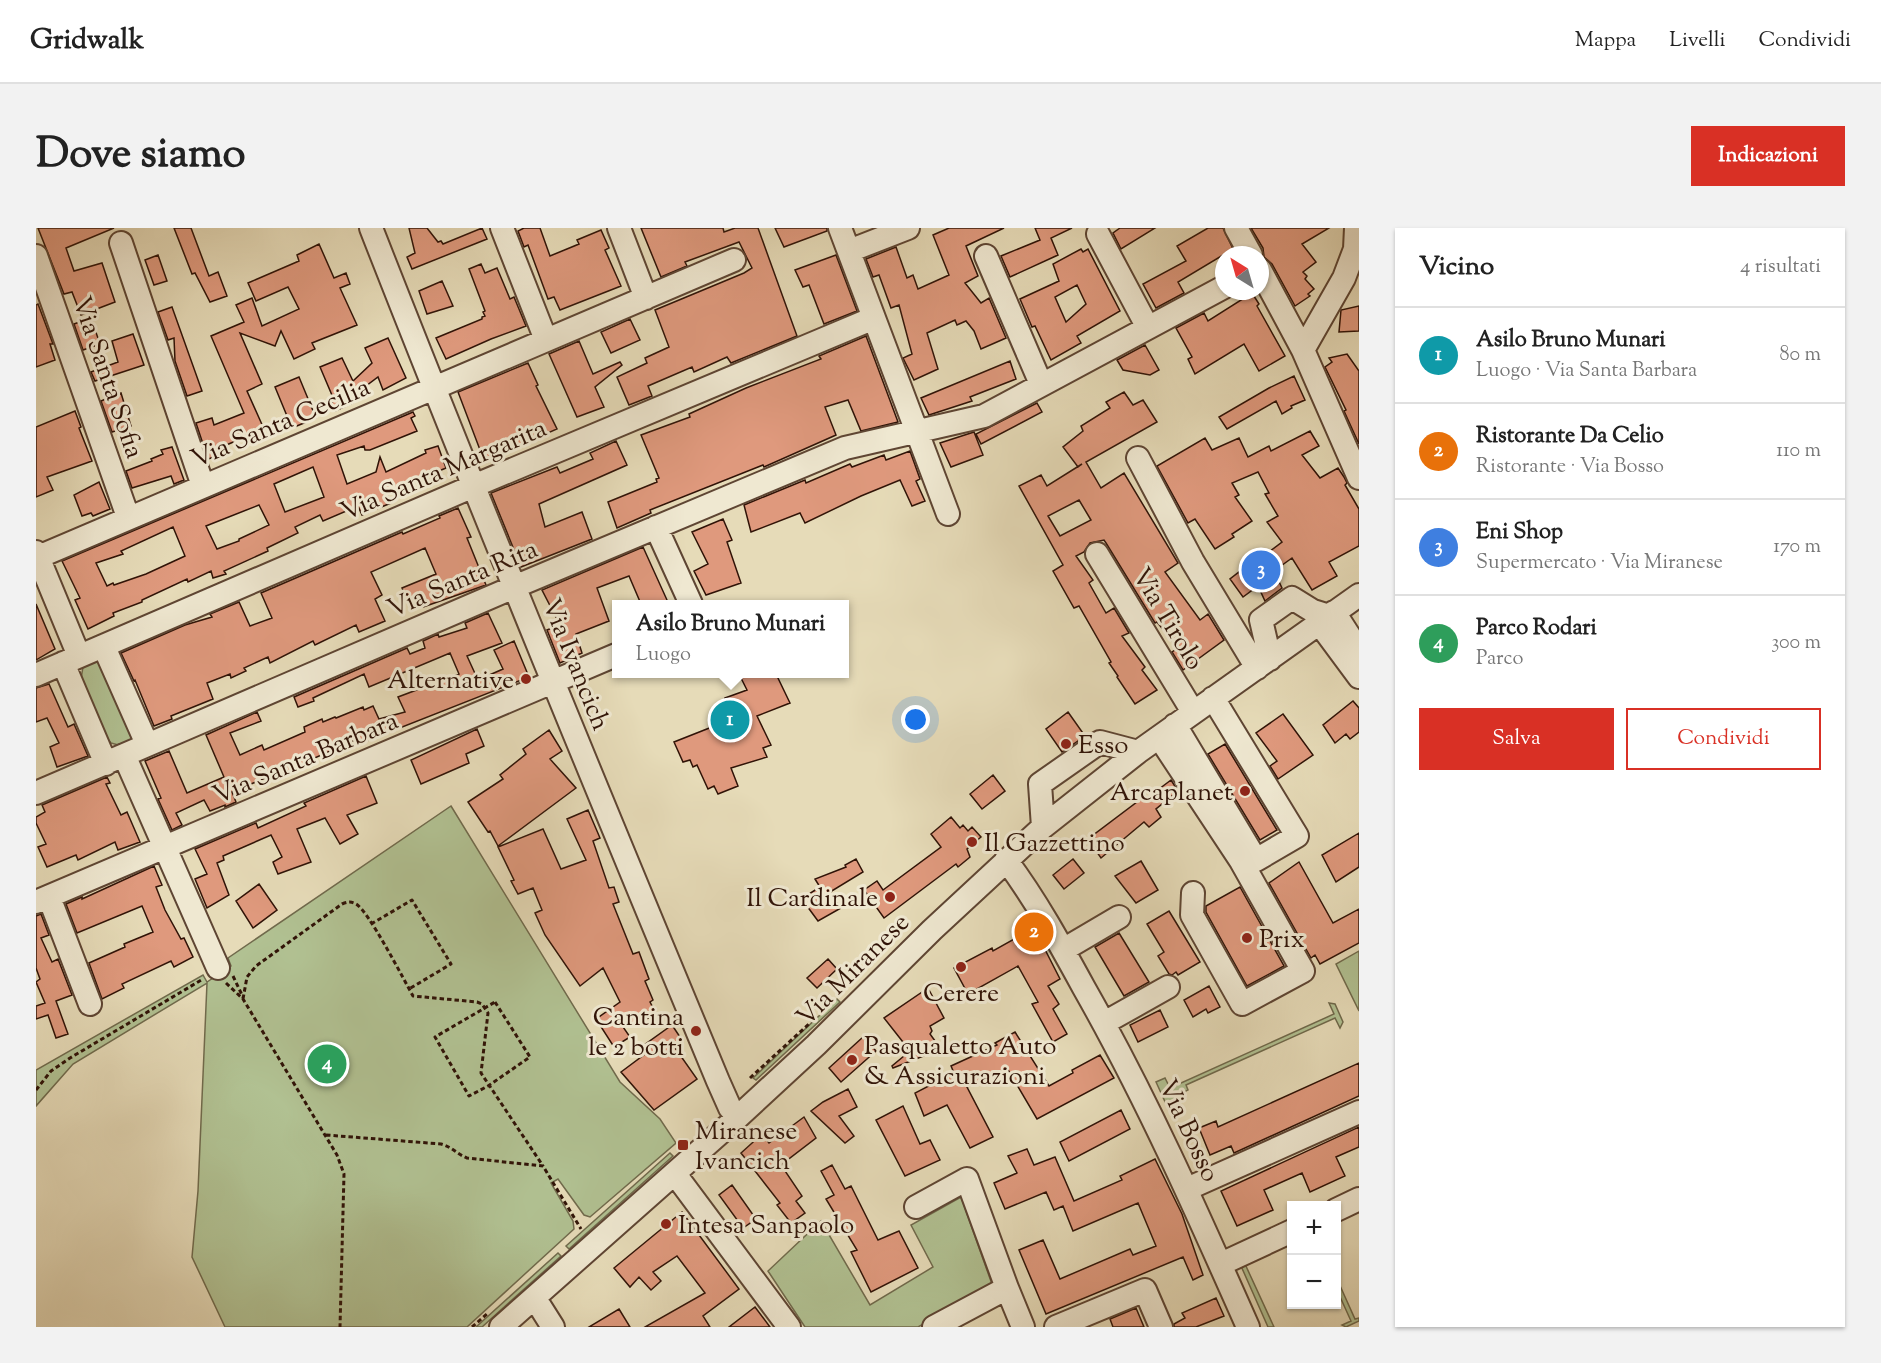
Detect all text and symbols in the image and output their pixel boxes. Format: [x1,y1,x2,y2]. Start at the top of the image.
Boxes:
text: Gridwalk [30,21,144,61]
text: Mappa [1575,26,1636,56]
text: Livelli [1669,26,1726,56]
text: Condividi [1759,26,1851,56]
text: Dove siamo [36,126,245,186]
button: Indicazioni [1691,126,1845,186]
north arrow [1215,246,1269,300]
text: Vicino [1419,249,1494,286]
text: 4 risultati [1740,253,1821,282]
street label: Via Santa Sofia [62,292,152,464]
text: Asilo Bruno Munari [1476,325,1666,357]
text: 1 [1435,341,1442,370]
text: 80 m [1780,341,1821,370]
text: Luogo · Via Santa Barbara [1476,357,1697,386]
street label: Via Santa Cecilia [186,370,376,479]
street label: Via Santa Margarita [335,411,553,531]
text: Ristorante Da Celio [1476,421,1664,453]
text: 2 [1434,437,1443,466]
text: 110 m [1776,437,1821,466]
text: Ristorante · Via Bosso [1476,453,1664,482]
text: Eni Shop [1476,517,1563,549]
street label: Via Santa Rita [382,532,544,629]
text: 3 [1434,533,1443,562]
text: 170 m [1773,533,1821,562]
pin: 3 [1242,548,1280,592]
text: Supermercato · Via Miranese [1476,549,1723,578]
street label: Via Tirolo [1122,561,1212,678]
street label: Via Ivancich [531,593,618,737]
popup [612,600,849,678]
text: Asilo Bruno Munari [636,609,825,641]
text: Parco Rodari [1476,613,1597,645]
text: 4 [1433,629,1444,658]
text: 300 m [1771,629,1821,658]
text: Luogo [636,641,691,670]
text: Parco [1476,645,1523,674]
place label: Alternative [387,663,514,700]
marker: Alternative [519,672,533,686]
pin: 1 [710,698,750,742]
street label: Via Santa Barbara [207,704,405,815]
your location [901,705,930,734]
button: Salva [1419,708,1614,770]
button: Condividi [1626,708,1821,770]
place label: Esso [1078,728,1128,765]
marker: Esso [1059,737,1073,751]
place label: Arcaplanet [1110,775,1233,812]
marker: Arcaplanet [1238,784,1252,798]
place label: Il Gazzettino [984,826,1125,863]
marker: Il Gazzettino [965,835,979,849]
place label: Il Cardinale [746,881,878,918]
marker: Il Cardinale [883,890,897,904]
street label: Via Miranese [789,906,919,1036]
pin: 2 [1014,910,1054,954]
place label: Prix [1259,922,1305,959]
marker: Prix [1240,931,1254,945]
marker: Cerere [954,960,968,974]
place label: Cerere [923,976,999,1013]
place label: Cantina le 2 botti [588,1000,684,1067]
marker: Cantina le 2 botti [689,1024,703,1038]
place label: Pasqualetto Auto & Assicurazioni [864,1029,1057,1096]
pin: 4 [308,1042,346,1086]
marker: Pasqualetto Auto & Assicurazioni [845,1053,859,1067]
street label: Via Bosso [1148,1074,1228,1189]
place label: Miranese Ivancich [695,1114,797,1181]
marker: Miranese Ivancich [676,1138,690,1152]
map controls [1287,1201,1341,1309]
button: + [1287,1201,1341,1255]
place label: Intesa Sanpaolo [678,1208,854,1245]
marker: Intesa Sanpaolo [659,1217,673,1231]
button: − [1287,1255,1341,1309]

